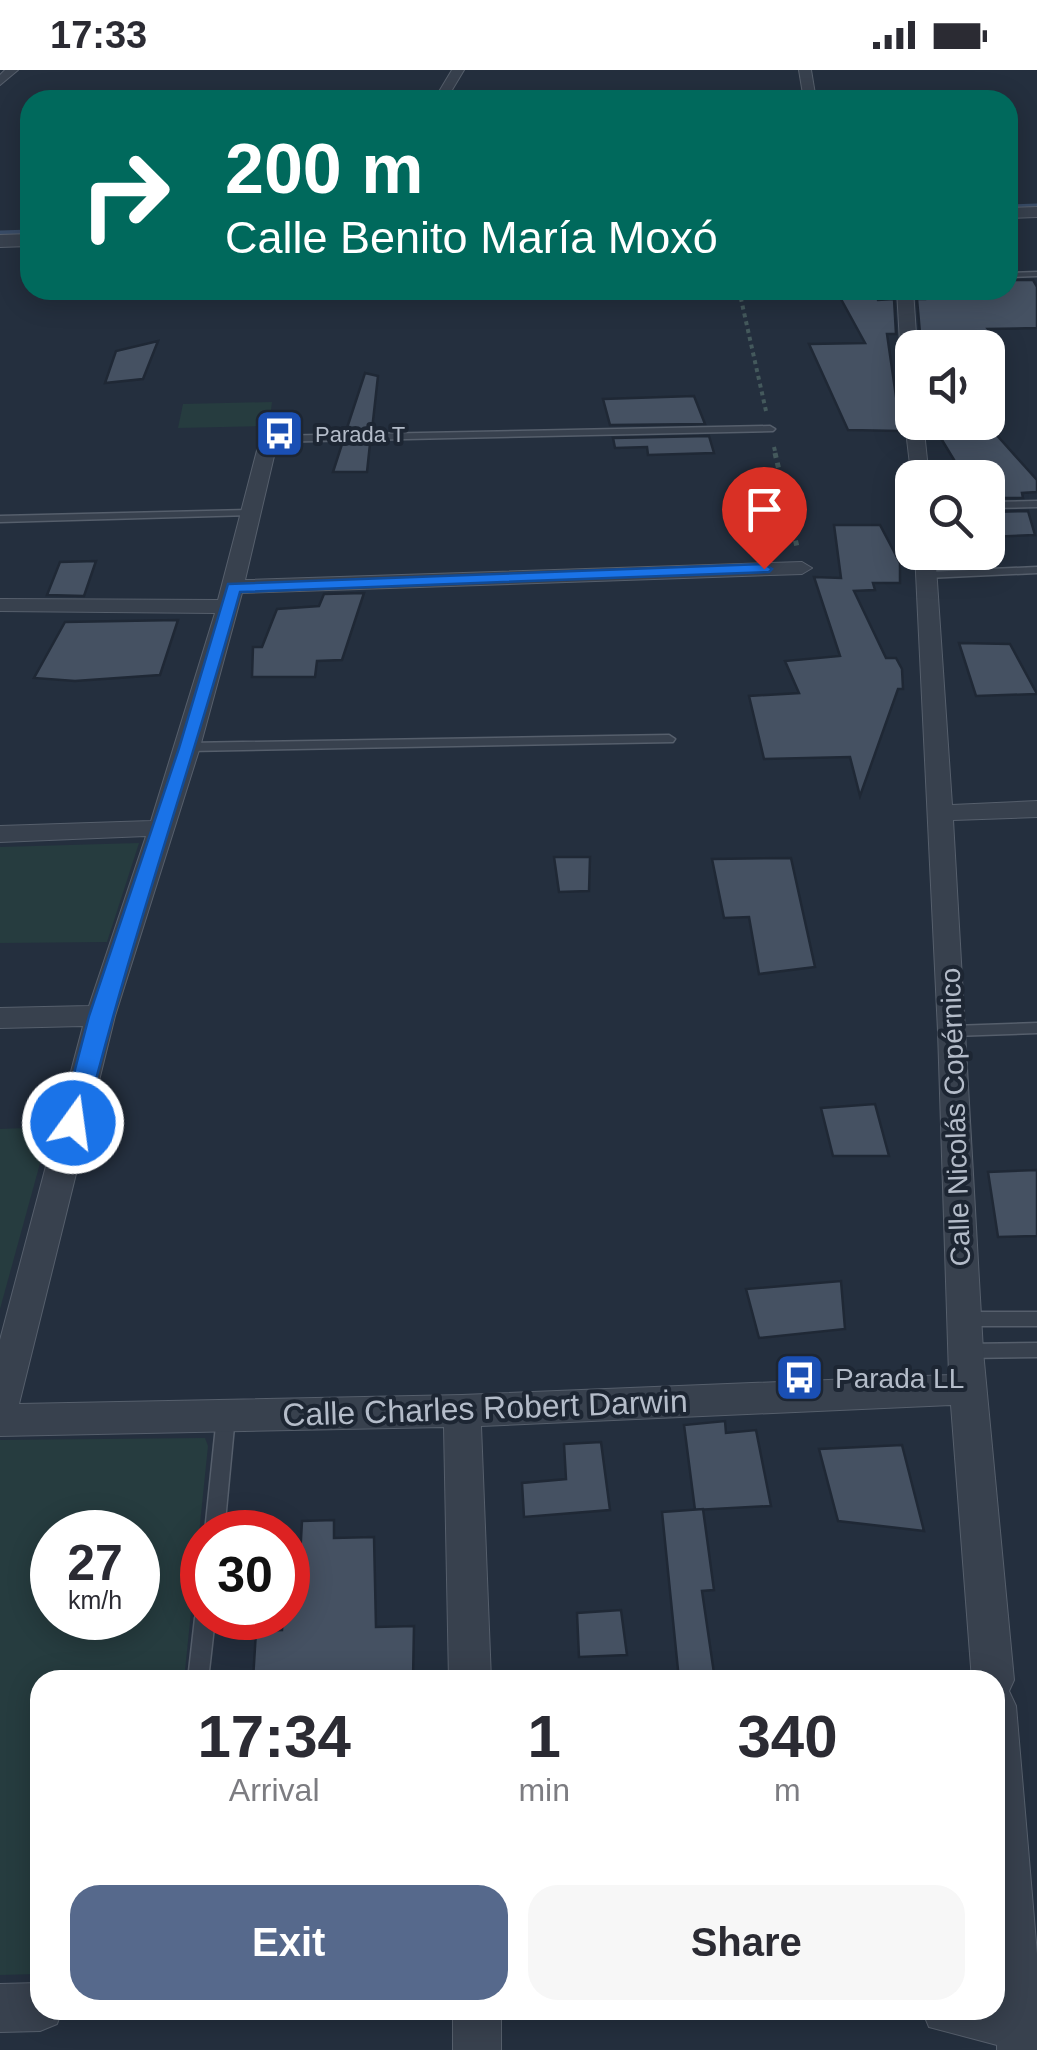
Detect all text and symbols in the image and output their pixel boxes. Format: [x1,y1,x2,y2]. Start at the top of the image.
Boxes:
text: 17:33 [50,14,147,56]
icon: right [60,130,190,260]
text: 200 m [225,130,423,208]
text: Calle Benito María Moxó [225,212,718,263]
map controls [895,330,1005,570]
button: sound [895,330,1005,440]
bus stop icon: Parada T [254,408,306,460]
place label: Parada T [315,422,405,447]
button: search [895,460,1005,570]
pin [722,467,807,570]
icon: arrive [737,482,792,537]
street label: Calle Nicolás Copérnico [935,967,976,1267]
position arrow [21,1071,125,1175]
bus stop icon: Parada LL [774,1352,826,1404]
place label: Parada LL [835,1363,964,1394]
street label: Calle Charles Robert Darwin [282,1383,688,1433]
speed limit sign: 30 [180,1510,310,1640]
text: 27 [67,1535,123,1591]
text: km/h [68,1586,122,1614]
text: 17:34 [197,1703,351,1770]
text: 1 [527,1703,561,1770]
text: 340 [737,1703,838,1770]
text: Arrival [229,1772,320,1808]
text: min [518,1772,570,1808]
text: m [774,1772,801,1808]
button: Exit [70,1885,508,2000]
button: Share [528,1885,965,2000]

